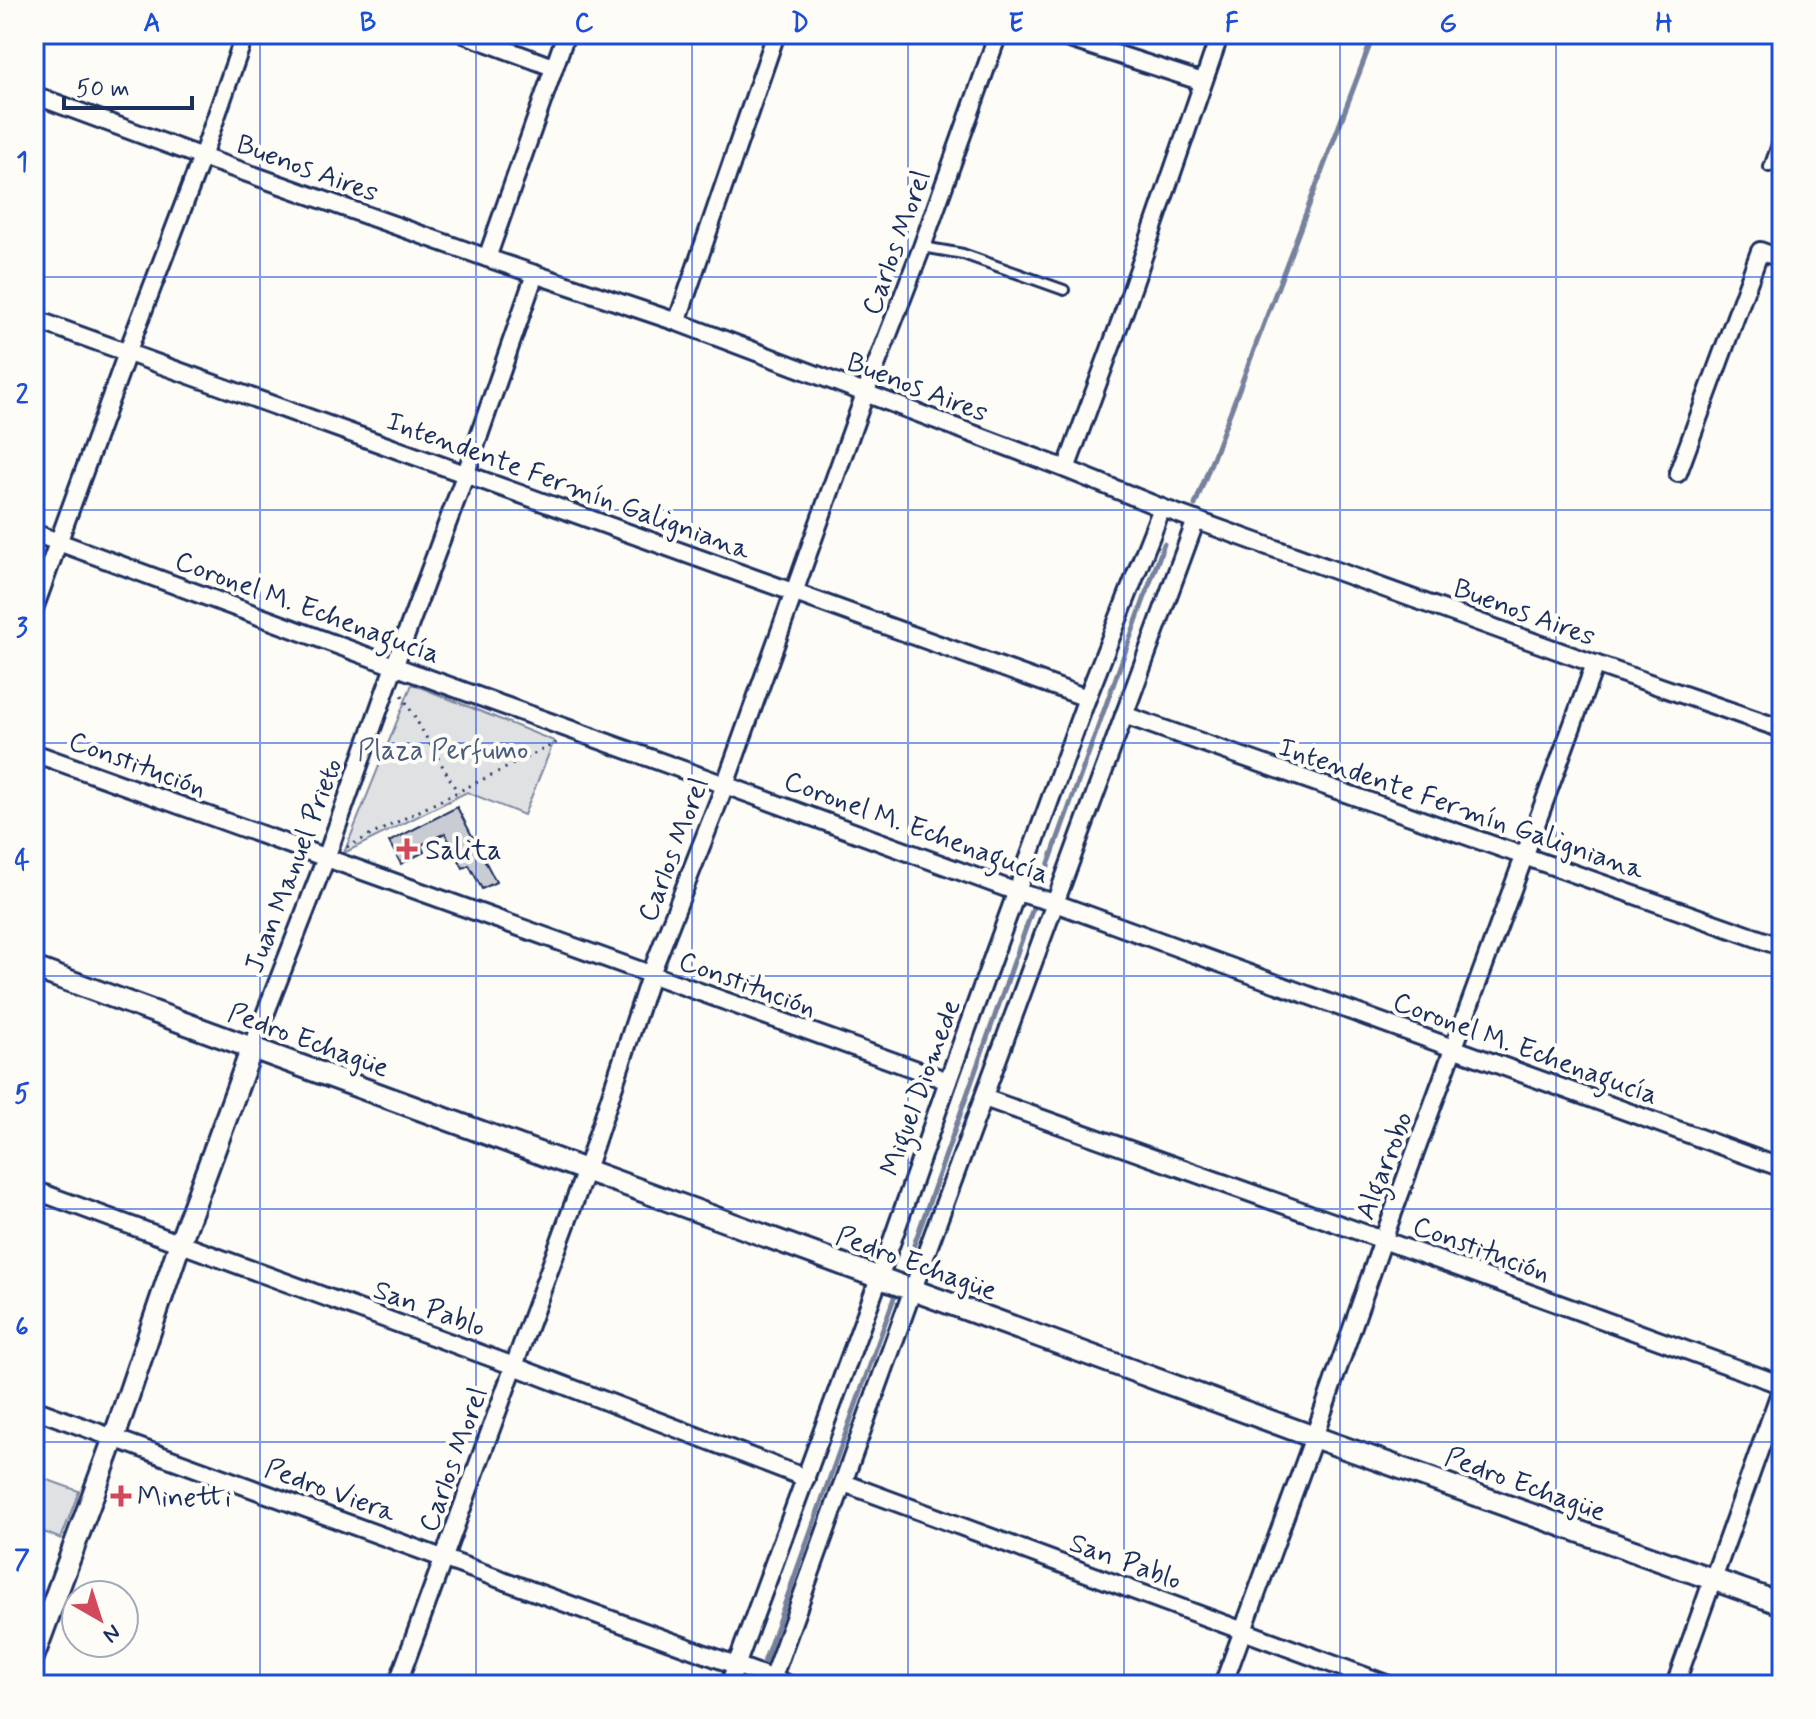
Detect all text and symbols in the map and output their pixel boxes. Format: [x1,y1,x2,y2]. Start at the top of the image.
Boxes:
text: A [143,7,161,41]
text: B [360,7,376,41]
text: C [575,7,594,41]
text: D [791,7,809,41]
text: E [1008,7,1024,41]
text: F [1225,7,1239,41]
text: G [1439,7,1457,41]
text: H [1656,7,1673,41]
scale bar [64,60,192,110]
text: 50 m [76,74,130,105]
street label: Buenos Aires [231,127,383,212]
text: 1 [16,146,28,180]
street label: Carlos Morel [854,165,941,320]
street label: Buenos Aires [841,344,993,432]
text: 2 [16,379,29,413]
street label: Intendente Fermín Galigniana [381,403,755,570]
street label: Coronel M. Echenagucía [168,543,445,676]
street label: Buenos Aires [1448,571,1600,656]
text: 3 [16,612,28,646]
street label: Constitución [63,723,211,807]
street label: Intendente Fermín Galigniana [1273,729,1649,889]
park label: Plaza Perfumo [358,733,528,770]
street label: Juan Manuel Prieto [236,753,352,979]
street label: Coronel M. Echenagucía [777,763,1054,896]
street label: Carlos Morel [630,772,719,927]
place label: Salita [425,833,502,870]
marker: Salita [396,838,418,860]
text: 4 [14,845,30,879]
street label: Constitución [673,943,821,1027]
street label: Coronel M. Echenagucía [1386,984,1663,1117]
street label: Miguel Diomede [872,994,973,1182]
street label: Pedro Echagüe [222,995,394,1088]
text: 5 [14,1078,30,1112]
street label: Algarrobo [1348,1106,1426,1226]
street label: Constitución [1407,1208,1555,1292]
street label: Pedro Echagüe [830,1218,1002,1311]
street label: San Pablo [368,1272,490,1347]
text: 6 [15,1311,29,1345]
street label: Carlos Morel [411,1382,498,1537]
street label: Pedro Echagüe [1439,1439,1611,1532]
street label: Pedro Viera [260,1451,401,1532]
place label: Minetti [137,1480,231,1517]
marker: Minetti [112,1487,130,1505]
street label: San Pablo [1064,1525,1186,1600]
text: 7 [14,1544,30,1578]
north arrow [60,1579,140,1659]
text: N [97,1617,126,1648]

